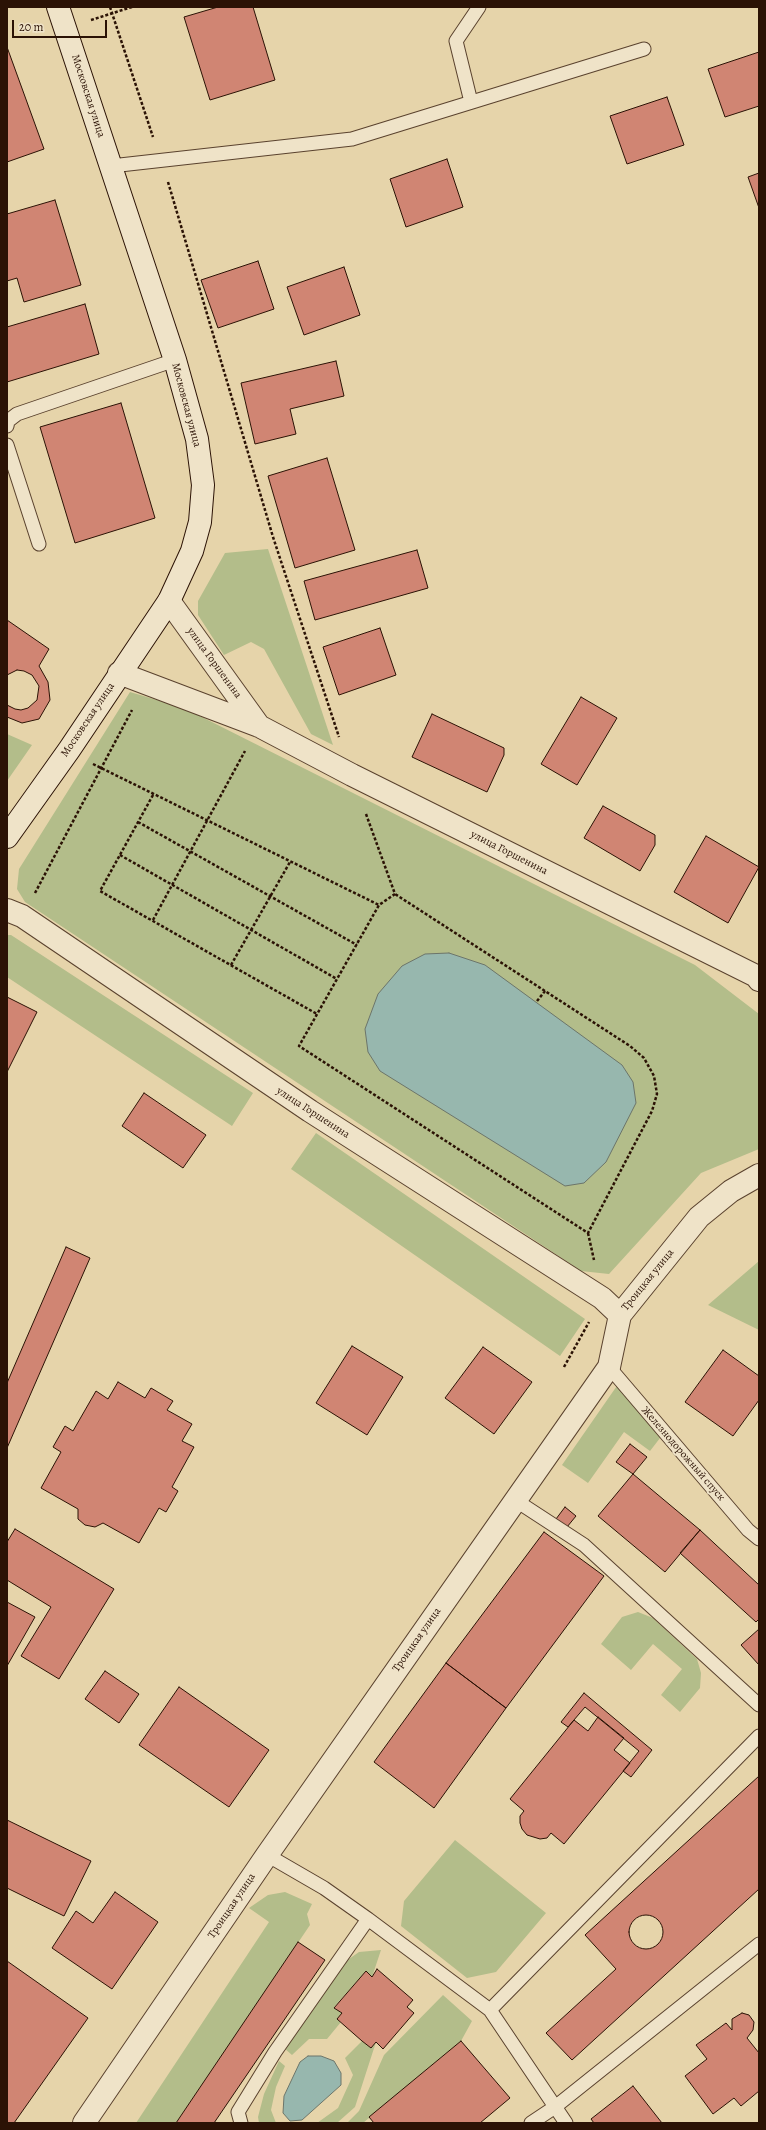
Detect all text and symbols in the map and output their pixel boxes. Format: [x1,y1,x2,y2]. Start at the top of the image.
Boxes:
scale bar [14,12,109,38]
text: 20 m [19,19,43,35]
street label: Московская улица [68,53,108,139]
street label: Московская улица [168,361,204,449]
street label: улица Горшенина [184,625,244,701]
street label: Московская улица [58,680,118,760]
street label: улица Горшенина [468,828,550,878]
street label: улица Горшенина [274,1084,352,1142]
street label: Троицкая улица [619,1246,677,1314]
street label: Железнодорожный спуск [638,1404,728,1504]
street label: Троицкая улица [390,1605,444,1675]
street label: Троицкая улица [205,1871,259,1941]

